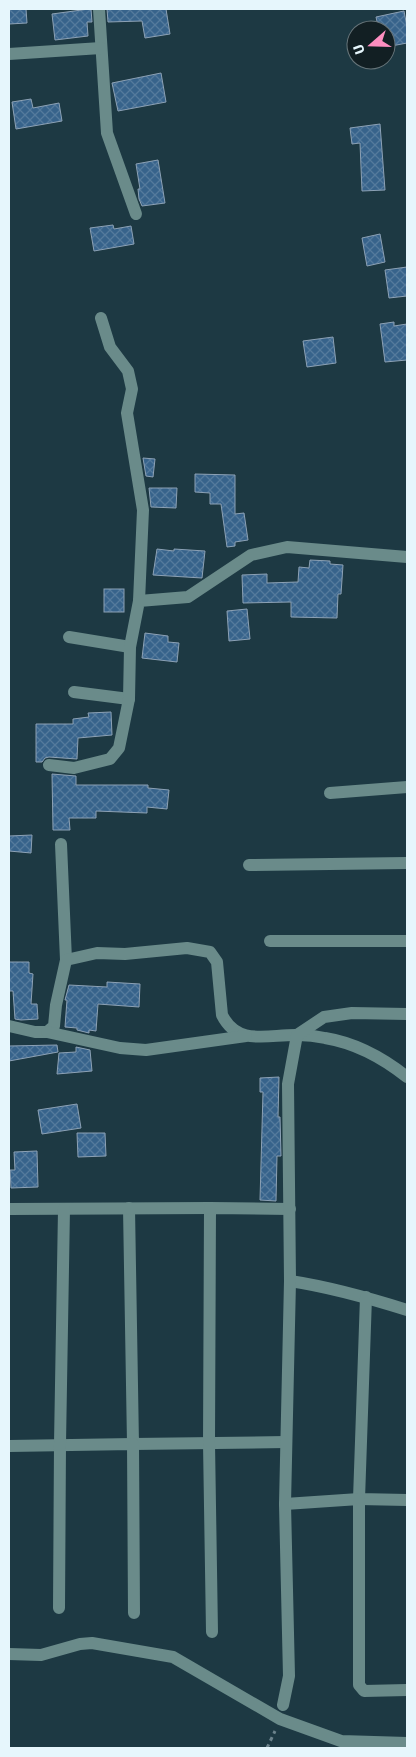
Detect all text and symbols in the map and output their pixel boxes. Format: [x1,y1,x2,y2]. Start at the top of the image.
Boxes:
north arrow [346,20,396,70]
text: U [350,42,369,56]

